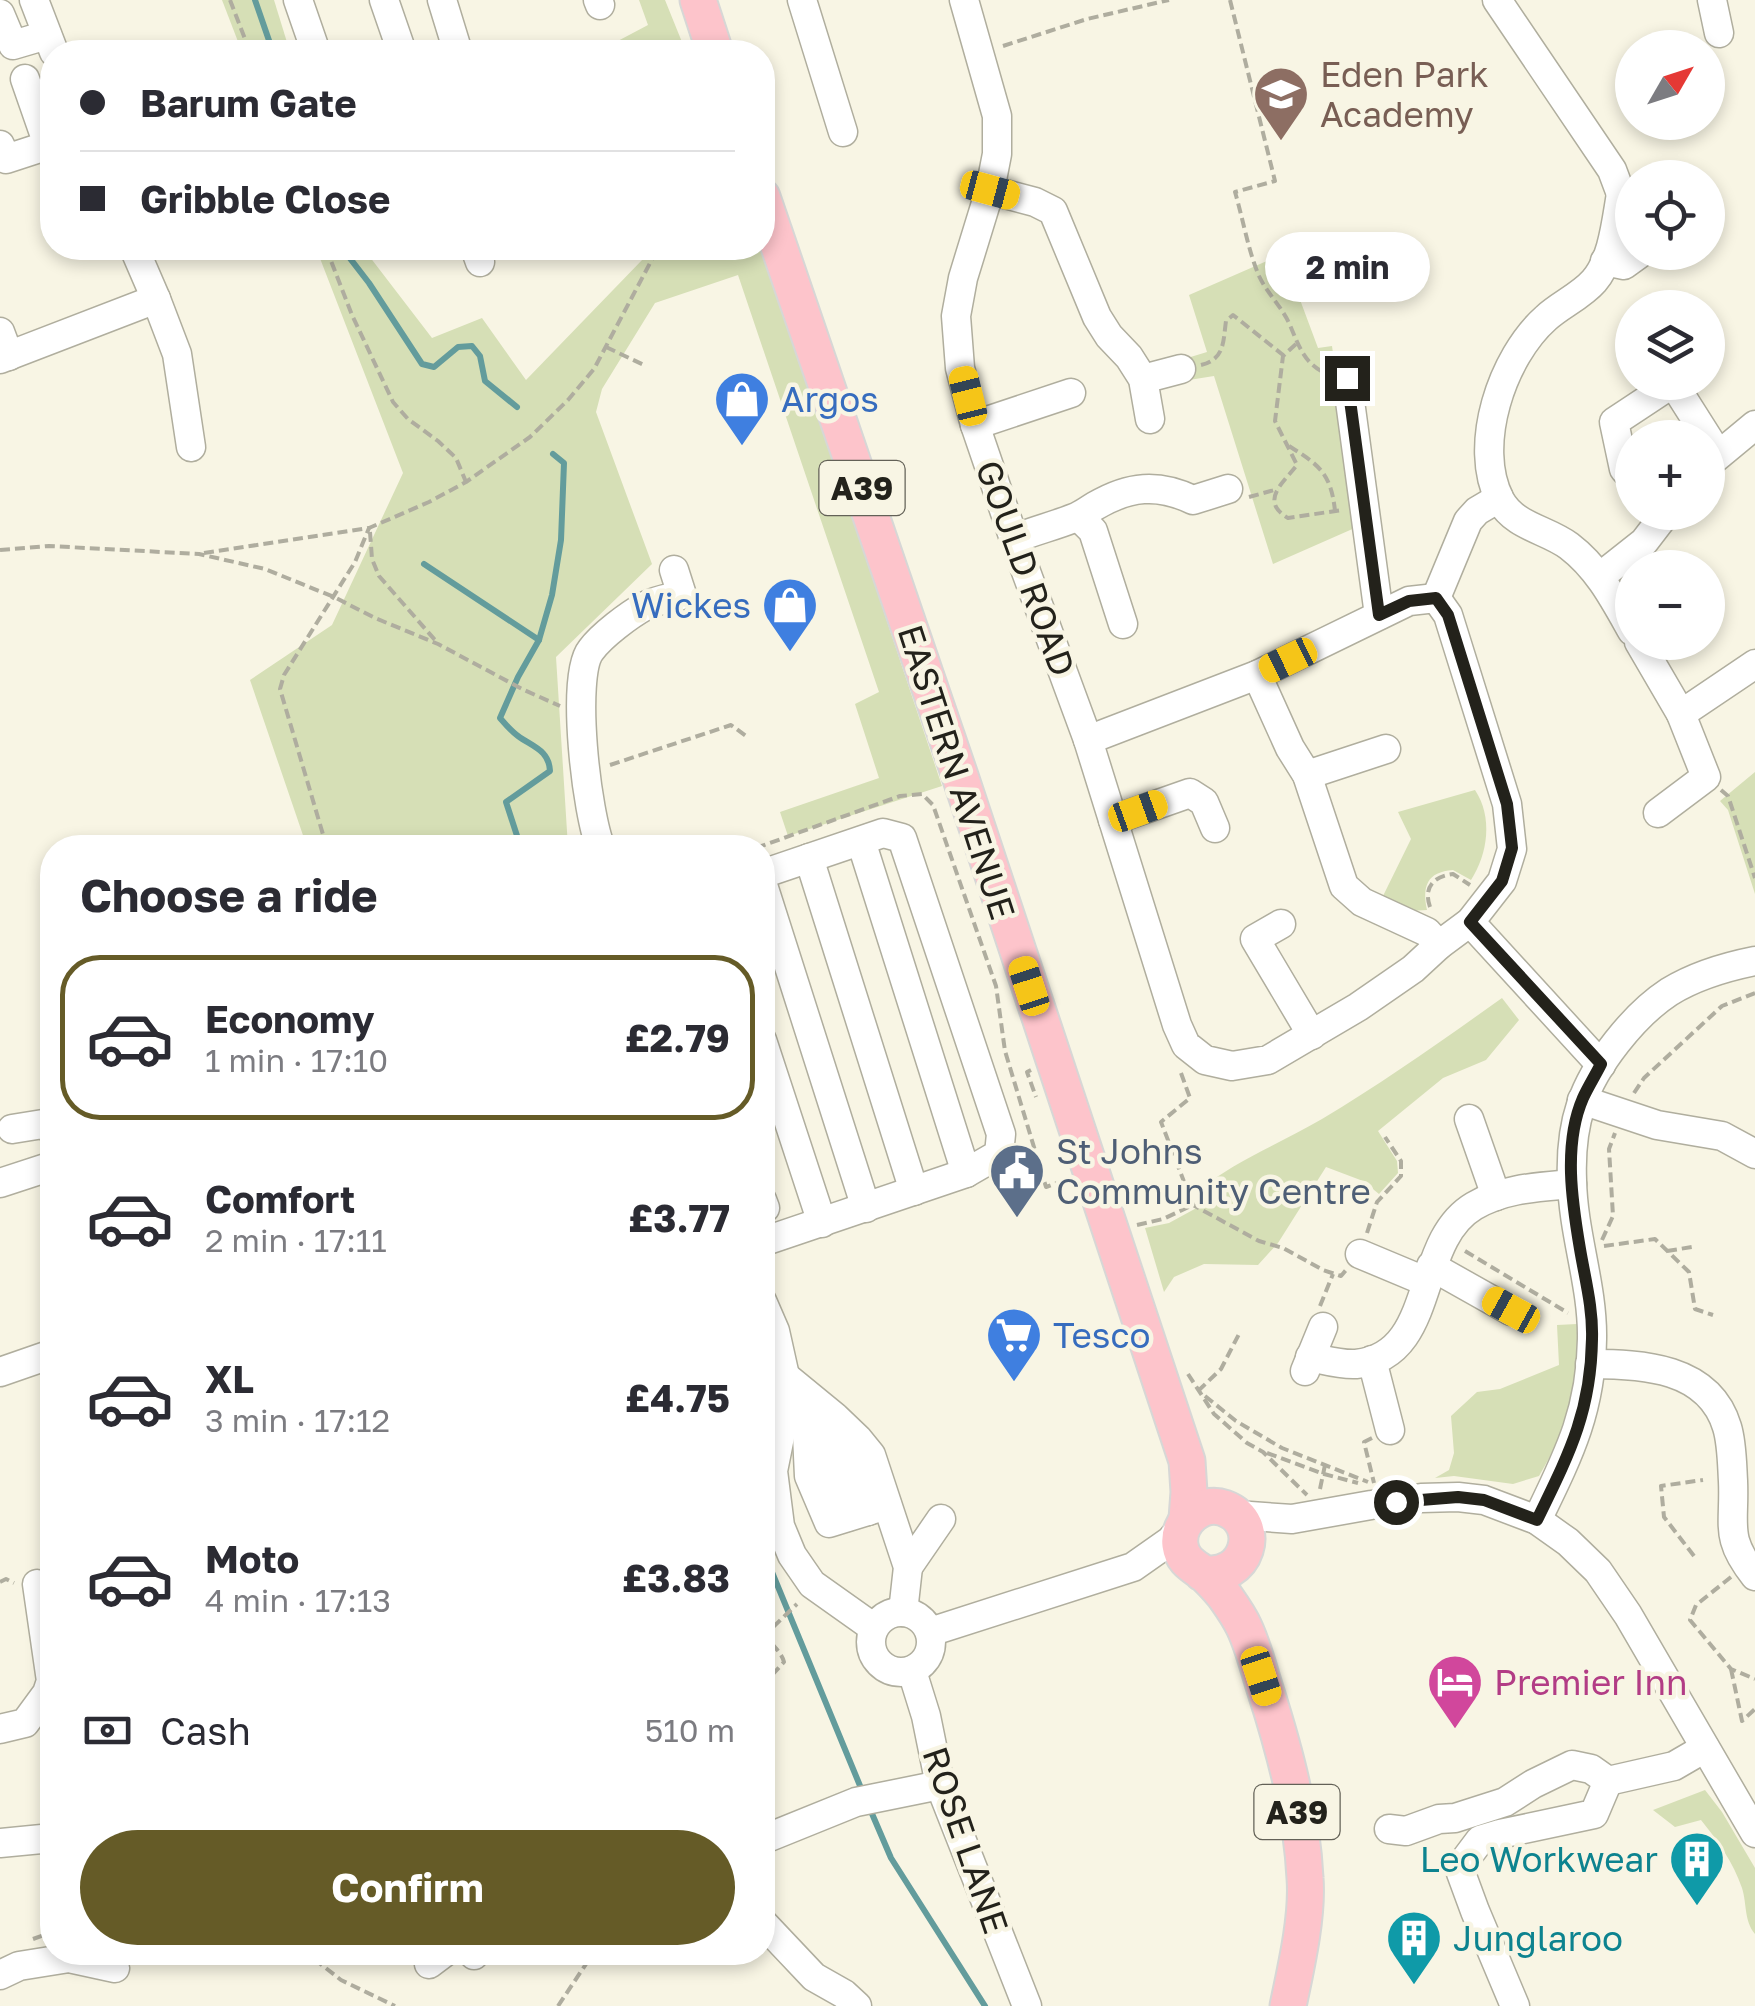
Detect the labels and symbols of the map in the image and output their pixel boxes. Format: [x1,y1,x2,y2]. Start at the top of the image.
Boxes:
north arrow [1615,30,1725,140]
place label: Eden Park Academy [1320,53,1489,135]
school or university icon: Eden Park Academy [1251,64,1311,143]
car [957,168,1023,212]
callout: 2 min [1264,233,1430,303]
route end [1325,356,1370,401]
car [946,363,990,429]
shop icon: Argos [712,369,772,448]
place label: Argos [781,378,879,420]
street label: GOULD ROAD [968,455,1084,681]
road number: A39 [820,461,904,515]
shop icon: Wickes [760,575,820,654]
place label: Wickes [631,584,751,626]
street label: EASTERN AVENUE [890,619,1024,925]
car [1254,633,1322,687]
car [1105,787,1171,835]
car [1005,953,1053,1019]
place label: St Johns Community Centre [1056,1130,1371,1212]
public building icon: St Johns Community Centre [987,1141,1047,1220]
car [1477,1282,1545,1338]
supermarket icon: Tesco [984,1305,1044,1384]
place label: Tesco [1053,1314,1150,1356]
route start [1374,1480,1419,1525]
car [1237,1643,1285,1709]
hotel icon: Premier Inn [1425,1652,1485,1731]
place label: Premier Inn [1494,1661,1688,1703]
street label: ROSE LANE [914,1741,1018,1939]
road number: A39 [1254,1785,1340,1839]
building icon: Leo Workwear [1667,1829,1727,1908]
place label: Leo Workwear [1420,1838,1658,1880]
building icon: Junglaroo [1384,1908,1444,1987]
place label: Junglaroo [1453,1917,1623,1959]

